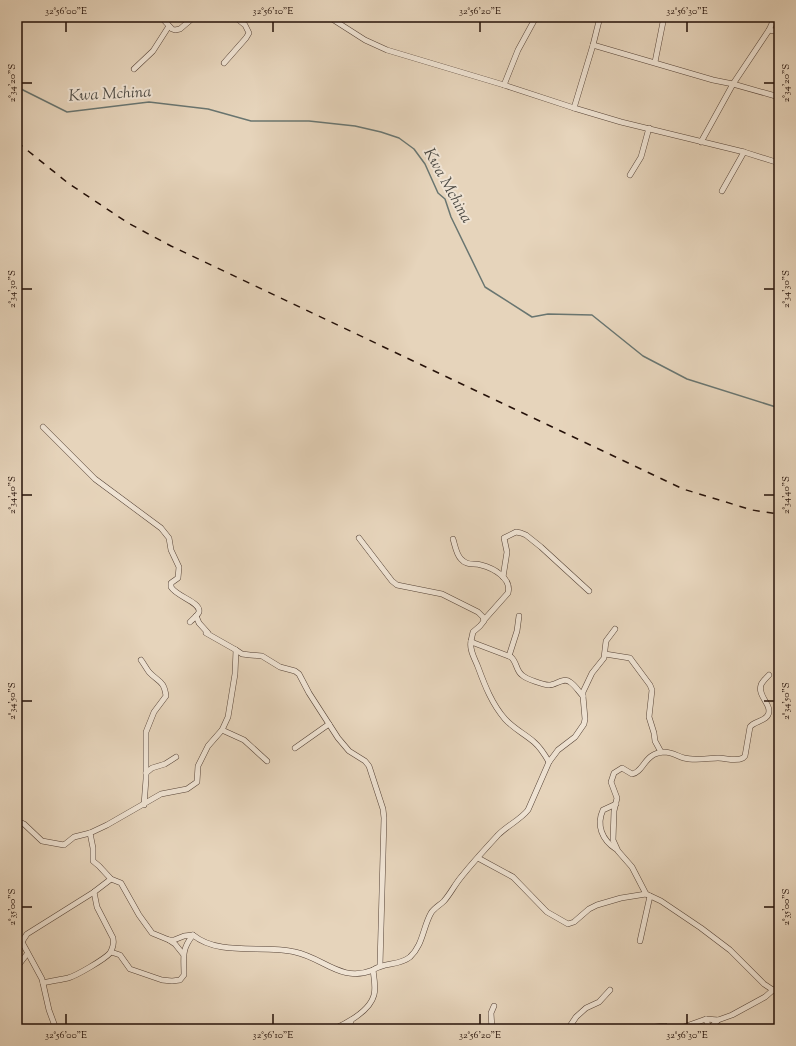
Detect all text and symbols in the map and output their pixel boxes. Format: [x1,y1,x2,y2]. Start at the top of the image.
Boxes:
text: 32°56'00"E [45,4,87,19]
text: 32°56'10"E [253,4,293,19]
text: 32°56'20"E [459,4,501,19]
text: 32°56'30"E [666,4,708,19]
text: 2°34'20"S [5,64,20,102]
text: 2°34'20"S [779,64,794,102]
water label: Kwa Mchina [68,81,152,109]
water label: Kwa Mchina [417,144,477,228]
text: 2°34'30"S [5,270,20,308]
text: 2°34'30"S [779,270,794,308]
text: 2°34'40"S [5,476,20,514]
text: 2°34'40"S [779,476,794,514]
text: 2°34'50"S [5,682,20,720]
text: 2°34'50"S [779,682,794,720]
text: 2°35'00"S [5,888,20,926]
text: 2°35'00"S [779,888,794,926]
text: 32°56'00"E [45,1028,87,1043]
text: 32°56'10"E [253,1028,293,1043]
text: 32°56'20"E [459,1028,501,1043]
text: 32°56'30"E [666,1028,708,1043]

